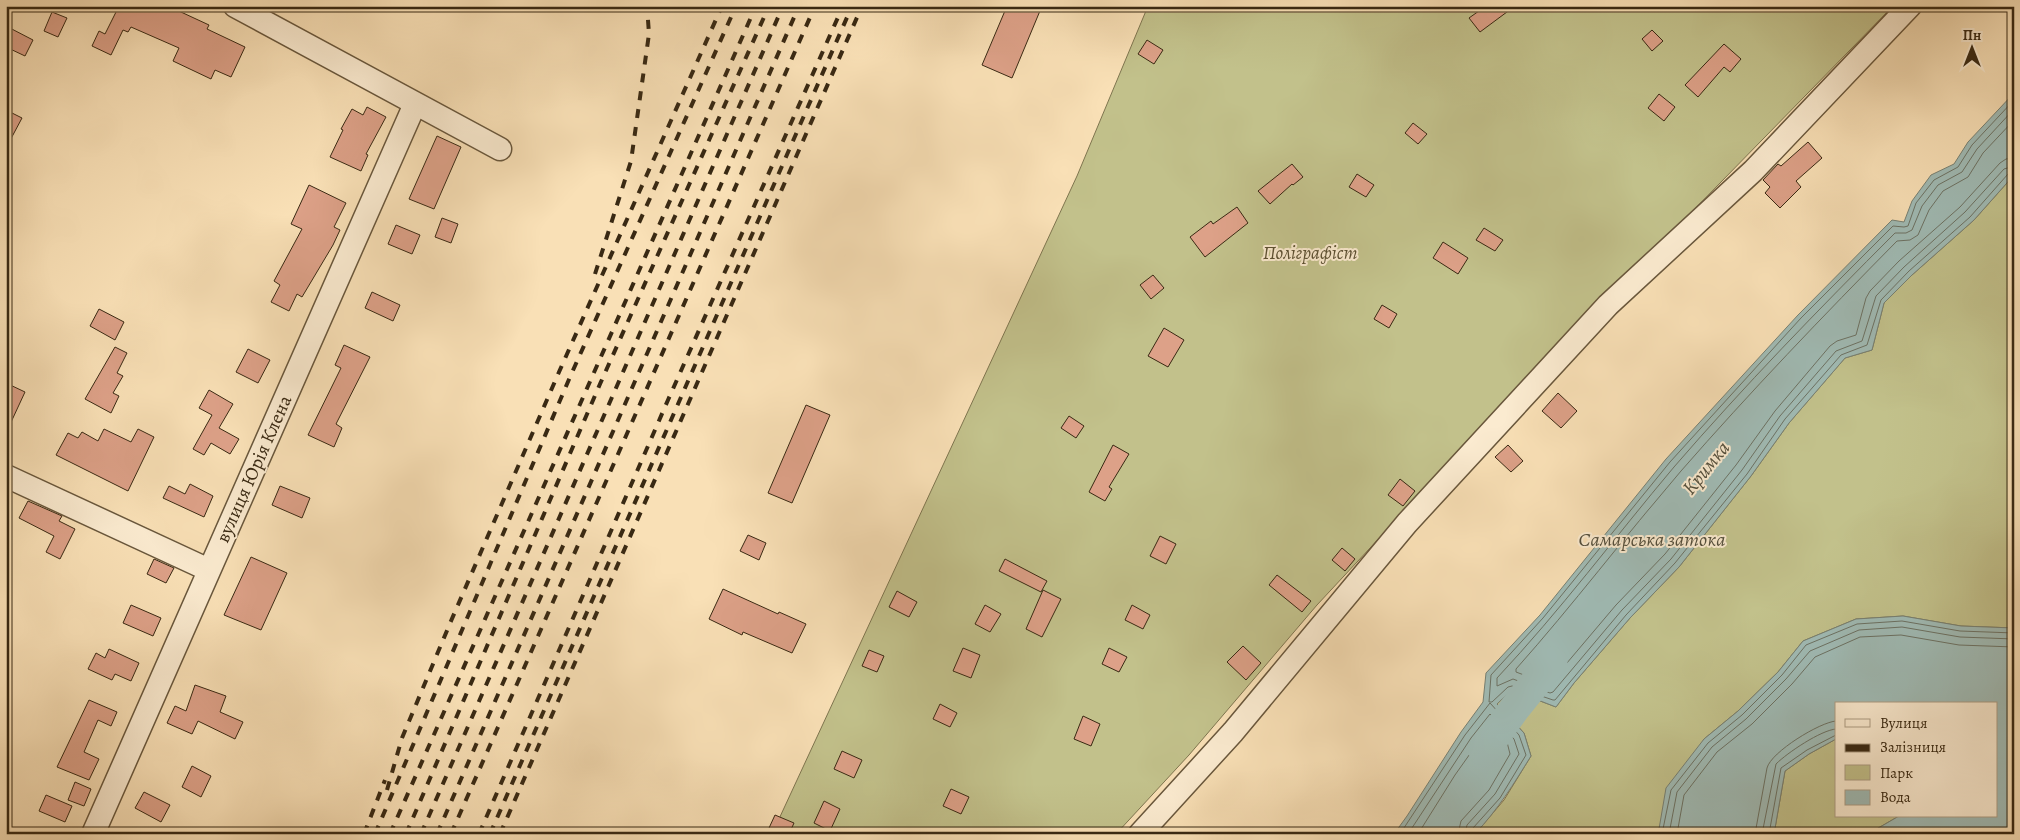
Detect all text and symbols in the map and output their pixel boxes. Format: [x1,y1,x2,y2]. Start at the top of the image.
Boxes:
north arrow [1948,22,1998,72]
text: Пн [1963,26,1981,45]
park label: Поліграфіст [1263,240,1357,266]
street label: вулиця Юрія Клена [210,391,298,547]
water label: Кримка [1676,435,1736,501]
water label: Самарська затока [1579,526,1725,553]
legend [1835,702,1998,818]
text: Вулиця [1880,713,1927,733]
text: Залізниця [1880,737,1946,757]
text: Парк [1880,763,1913,783]
text: Вода [1880,787,1911,807]

